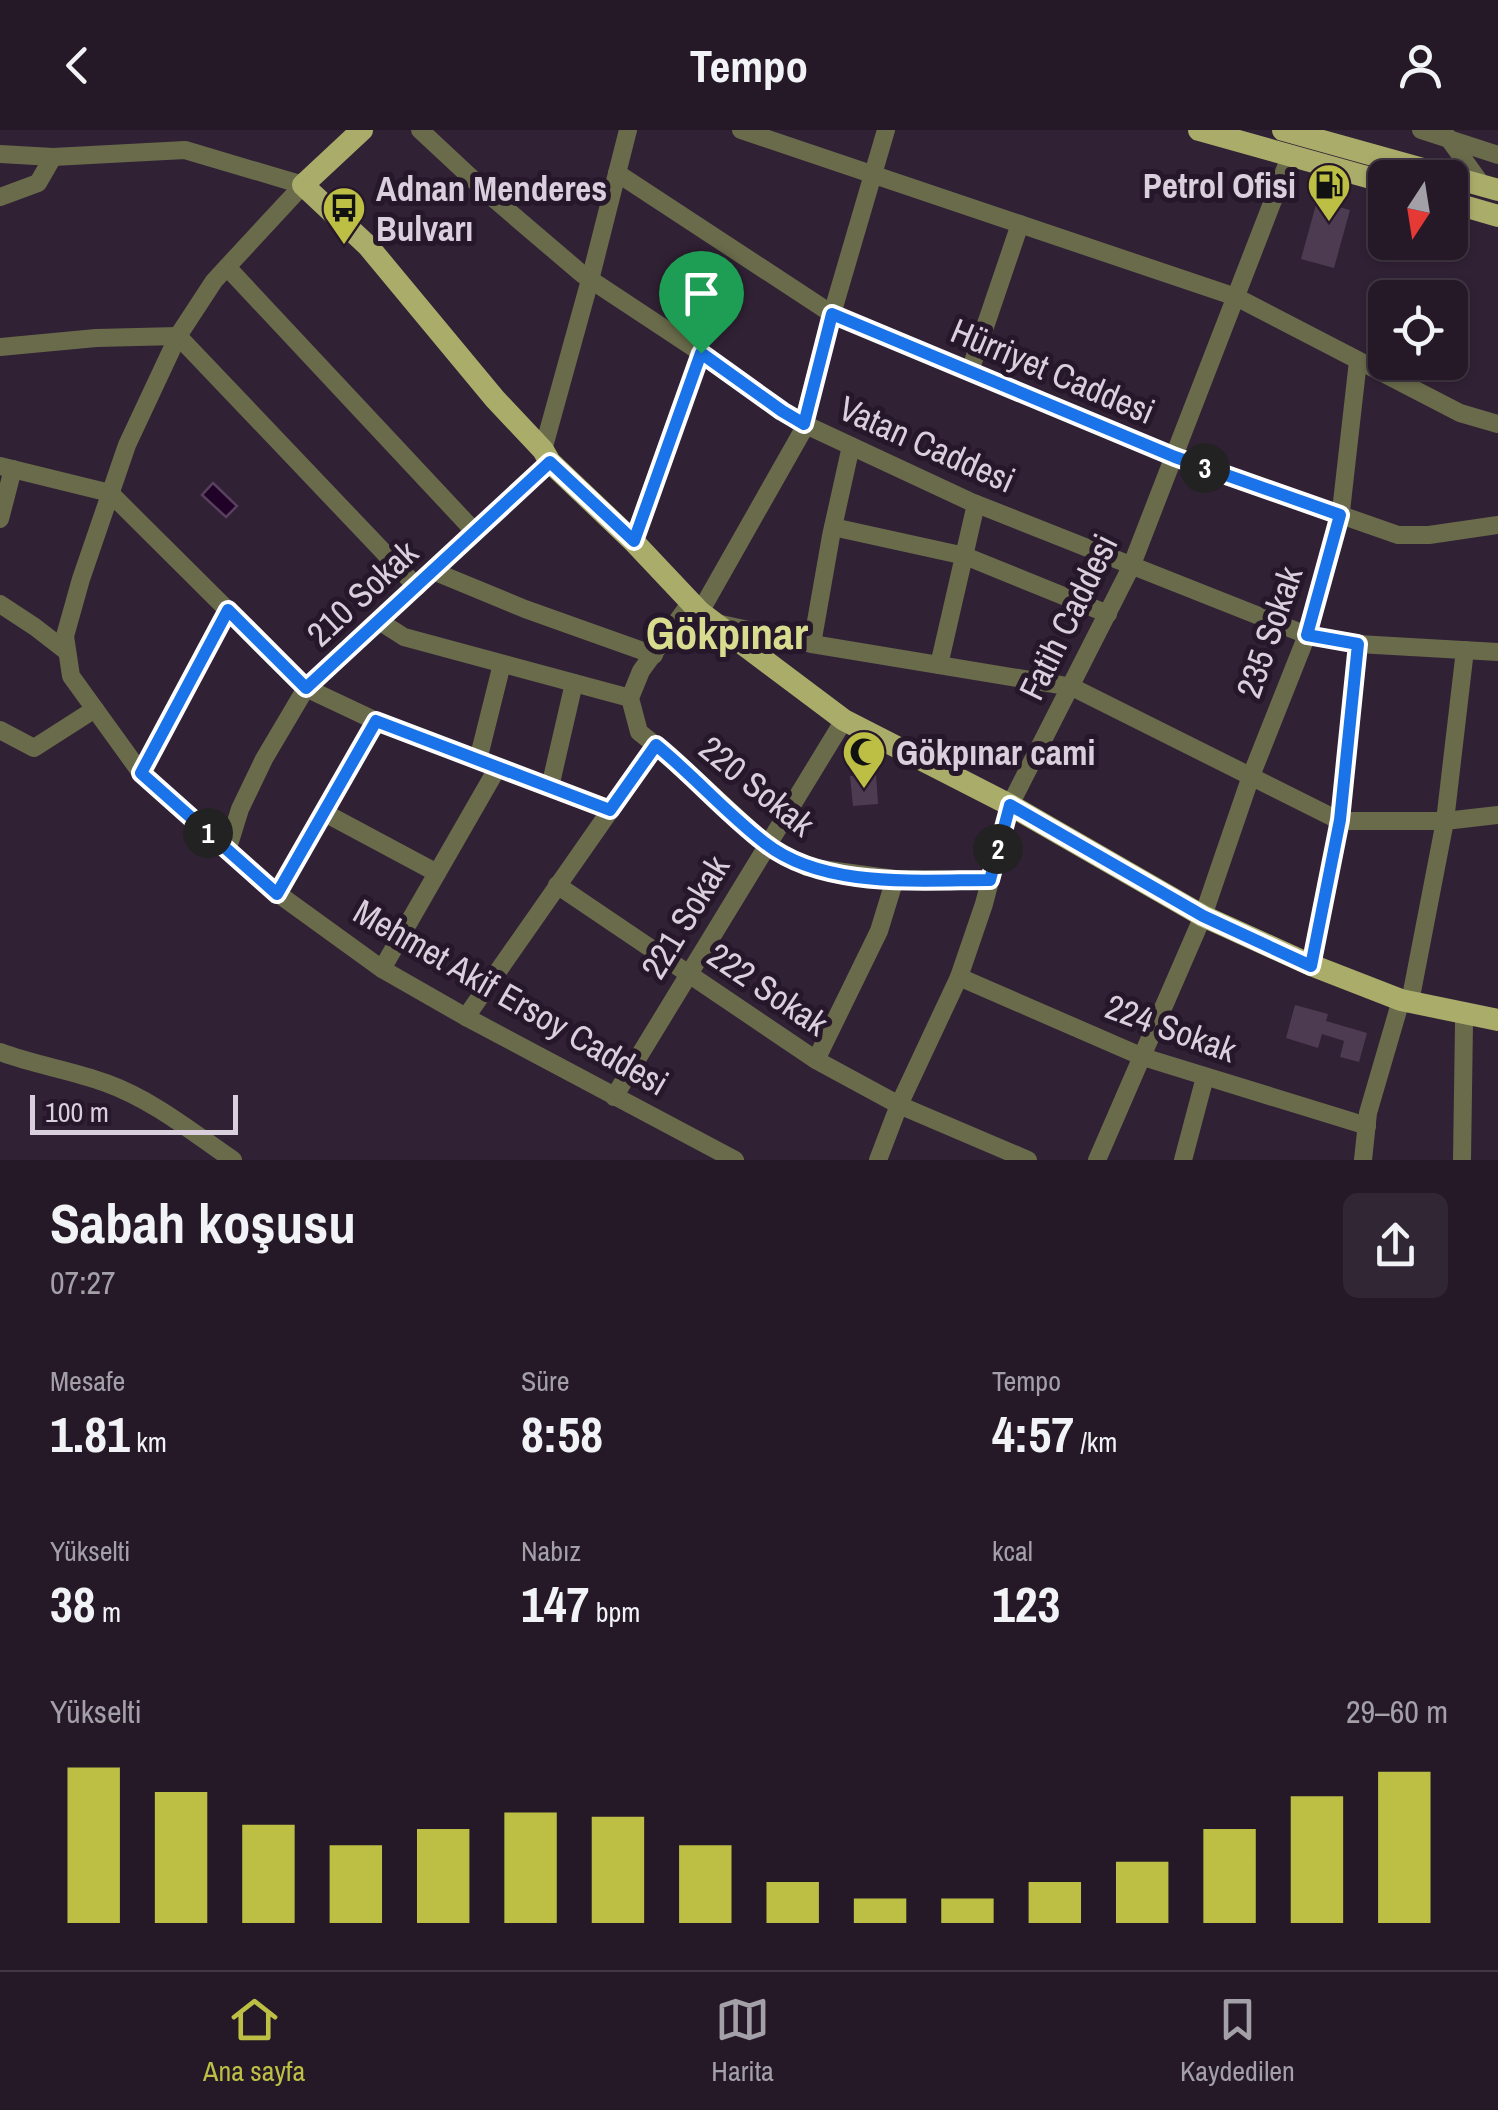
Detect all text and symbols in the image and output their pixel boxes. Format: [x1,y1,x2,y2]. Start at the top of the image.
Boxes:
text: Tempo [690,35,808,96]
icon: back [50,38,105,93]
icon: person [1393,38,1448,93]
north arrow [1368,160,1468,260]
map controls [1368,160,1468,380]
place label: Petrol Ofisi [1143,162,1296,209]
fuel station icon: Petrol Ofisi [1306,162,1352,223]
place label: Adnan Menderes Bulvarı [376,165,607,252]
bus stop icon: Adnan Menderes Bulvarı [321,185,367,246]
pin [659,251,744,354]
icon: arrive [674,266,729,321]
button: locate [1368,280,1468,380]
street label: Hürriyet Caddesi [944,307,1162,435]
street label: Vatan Caddesi [832,384,1022,504]
pin: 3 [1180,443,1230,493]
text: 3 [1199,449,1211,487]
street label: Fatih Caddesi [1008,526,1128,708]
street label: 210 Sokak [296,529,428,656]
street label: 235 Sokak [1225,560,1314,704]
district label: Gökpınar [646,602,809,663]
street label: 220 Sokak [690,725,825,847]
mosque icon: Gökpınar cami [841,729,887,790]
place label: Gökpınar cami [896,729,1095,776]
pin: 1 [183,808,233,858]
text: 1 [202,814,214,852]
pin: 2 [973,824,1023,874]
text: 2 [992,830,1004,868]
street label: 221 Sokak [630,846,740,987]
street label: Mehmet Akif Ersoy Caddesi [345,888,677,1106]
street label: 222 Sokak [699,932,838,1047]
street label: 224 Sokak [1099,983,1243,1073]
scale bar [30,1090,238,1134]
text: 100 m [45,1093,109,1131]
text: Sabah koşusu [50,1186,356,1260]
button: share [1343,1193,1448,1298]
text: 07:27 [50,1261,116,1304]
text: Mesafe [50,1362,125,1400]
text: Süre [521,1362,570,1400]
text: Tempo [992,1362,1061,1400]
text: 1.81 [50,1400,130,1468]
text: 8:58 [521,1400,603,1468]
text: 4:57 [992,1400,1074,1468]
text: km [130,1423,167,1461]
text: /km [1074,1423,1117,1461]
text: Yükselti [50,1532,130,1570]
text: Nabız [521,1532,581,1570]
text: kcal [992,1532,1033,1570]
text: 38 [50,1570,96,1638]
text: 147 [521,1570,589,1638]
text: 123 [992,1570,1060,1638]
text: m [96,1593,121,1631]
text: bpm [589,1593,640,1631]
text: Yükselti [50,1690,142,1733]
text: 29–60 m [1346,1690,1448,1733]
tab: Ana sayfa [203,1992,305,2090]
tab: Harita [711,1992,774,2090]
tab: Kaydedilen [1180,1992,1295,2090]

